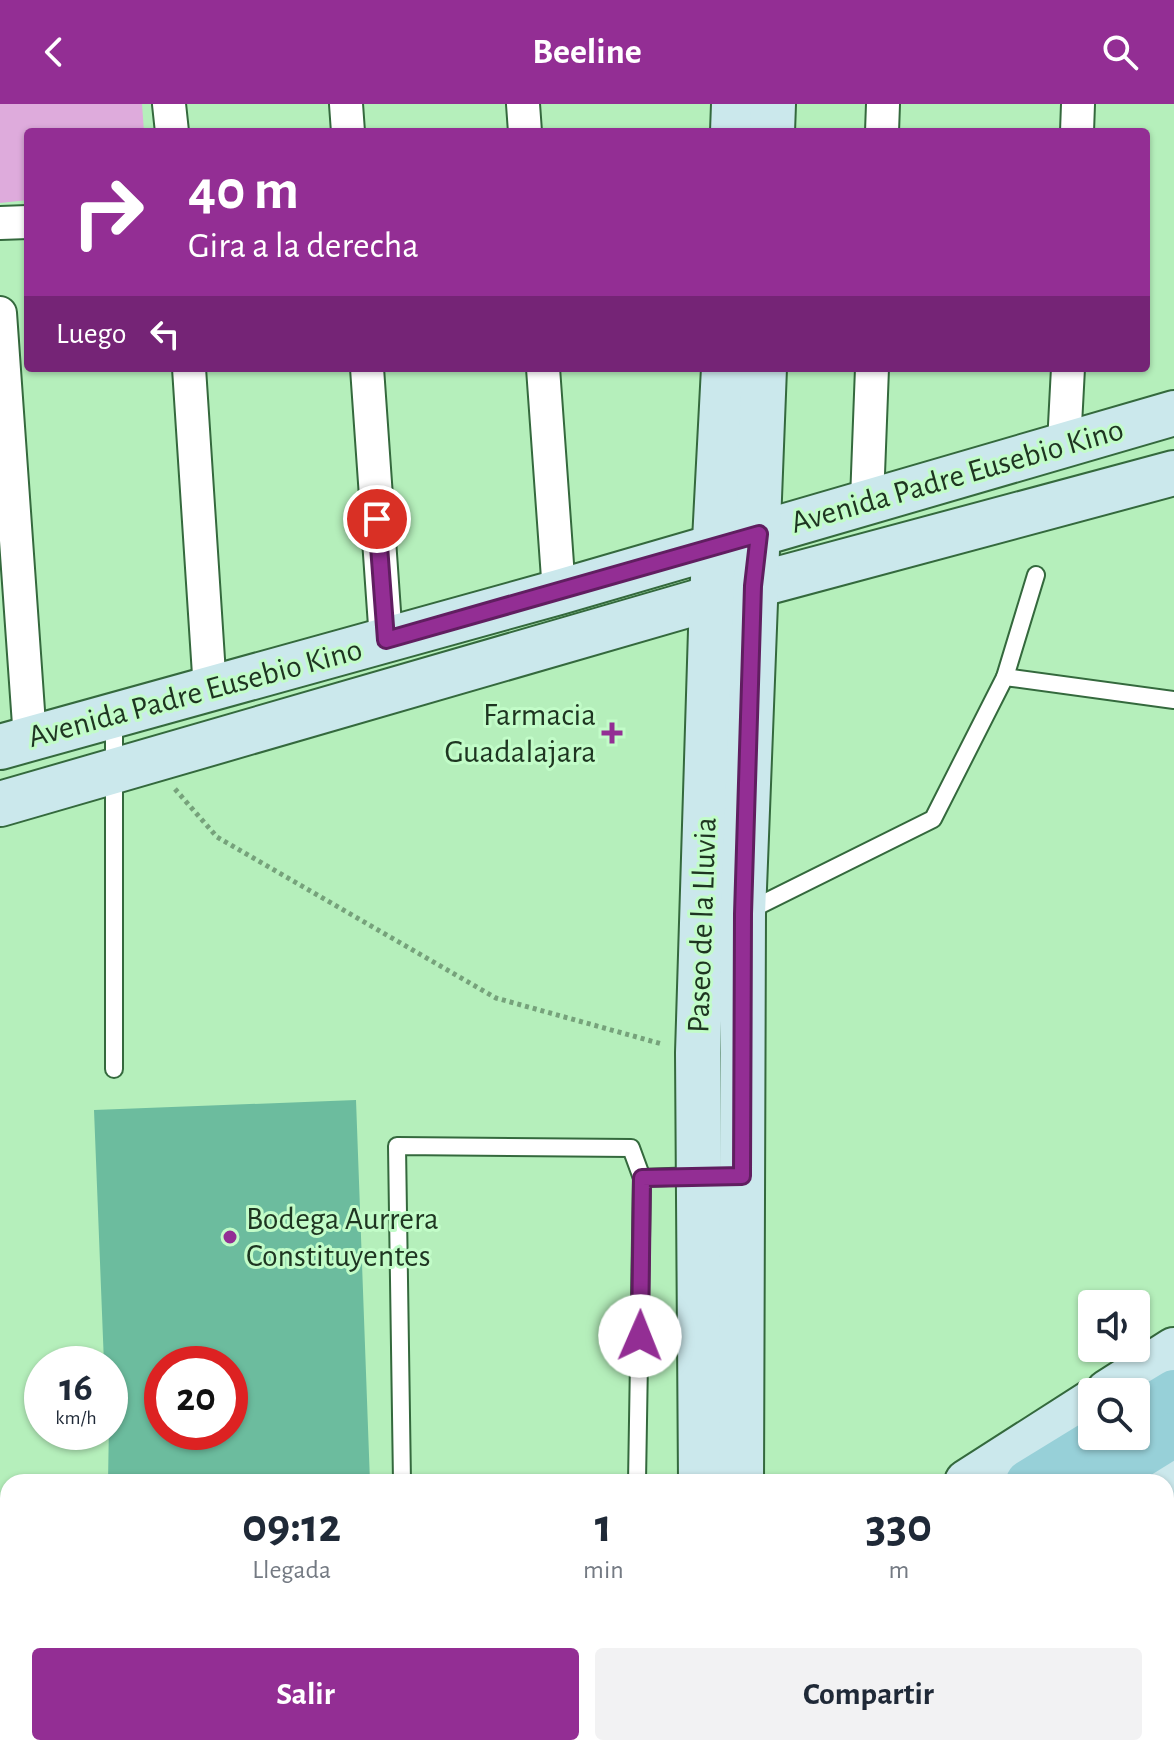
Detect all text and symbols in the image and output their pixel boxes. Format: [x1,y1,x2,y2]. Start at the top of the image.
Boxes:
icon: back [32,30,76,74]
icon: search [1098,30,1142,74]
text: Beeline [532,34,642,70]
icon: right [56,160,160,264]
text: 40 m [188,163,299,219]
text: Gira a la derecha [188,228,419,264]
icon: left [143,312,187,356]
text: Luego [56,319,127,349]
street label: Avenida Padre Eusebio Kino [787,413,1127,539]
pin [343,485,411,553]
icon: arrive [355,497,399,541]
street label: Avenida Padre Eusebio Kino [25,633,365,753]
place label: Farmacia Guadalajara [445,699,596,768]
marker: Farmacia Guadalajara [603,724,621,742]
street label: Paseo de la Lluvia [682,817,722,1033]
place label: Bodega Aurrera Constituyentes [246,1203,439,1272]
marker: Bodega Aurrera Constituyentes [221,1228,239,1246]
map controls [1078,1290,1150,1450]
button: sound [1078,1290,1150,1362]
position arrow [598,1294,682,1378]
speed limit sign: 20 [144,1346,248,1450]
text: 16 [59,1368,93,1408]
button: search [1078,1378,1150,1450]
text: km/h [55,1408,97,1428]
text: 09:12 [242,1503,341,1551]
text: 1 [595,1503,612,1551]
text: 330 [866,1503,932,1551]
text: Llegada [252,1557,331,1583]
text: min [583,1557,624,1583]
text: m [888,1557,909,1583]
button: Salir [32,1648,579,1740]
button: Compartir [595,1648,1142,1740]

